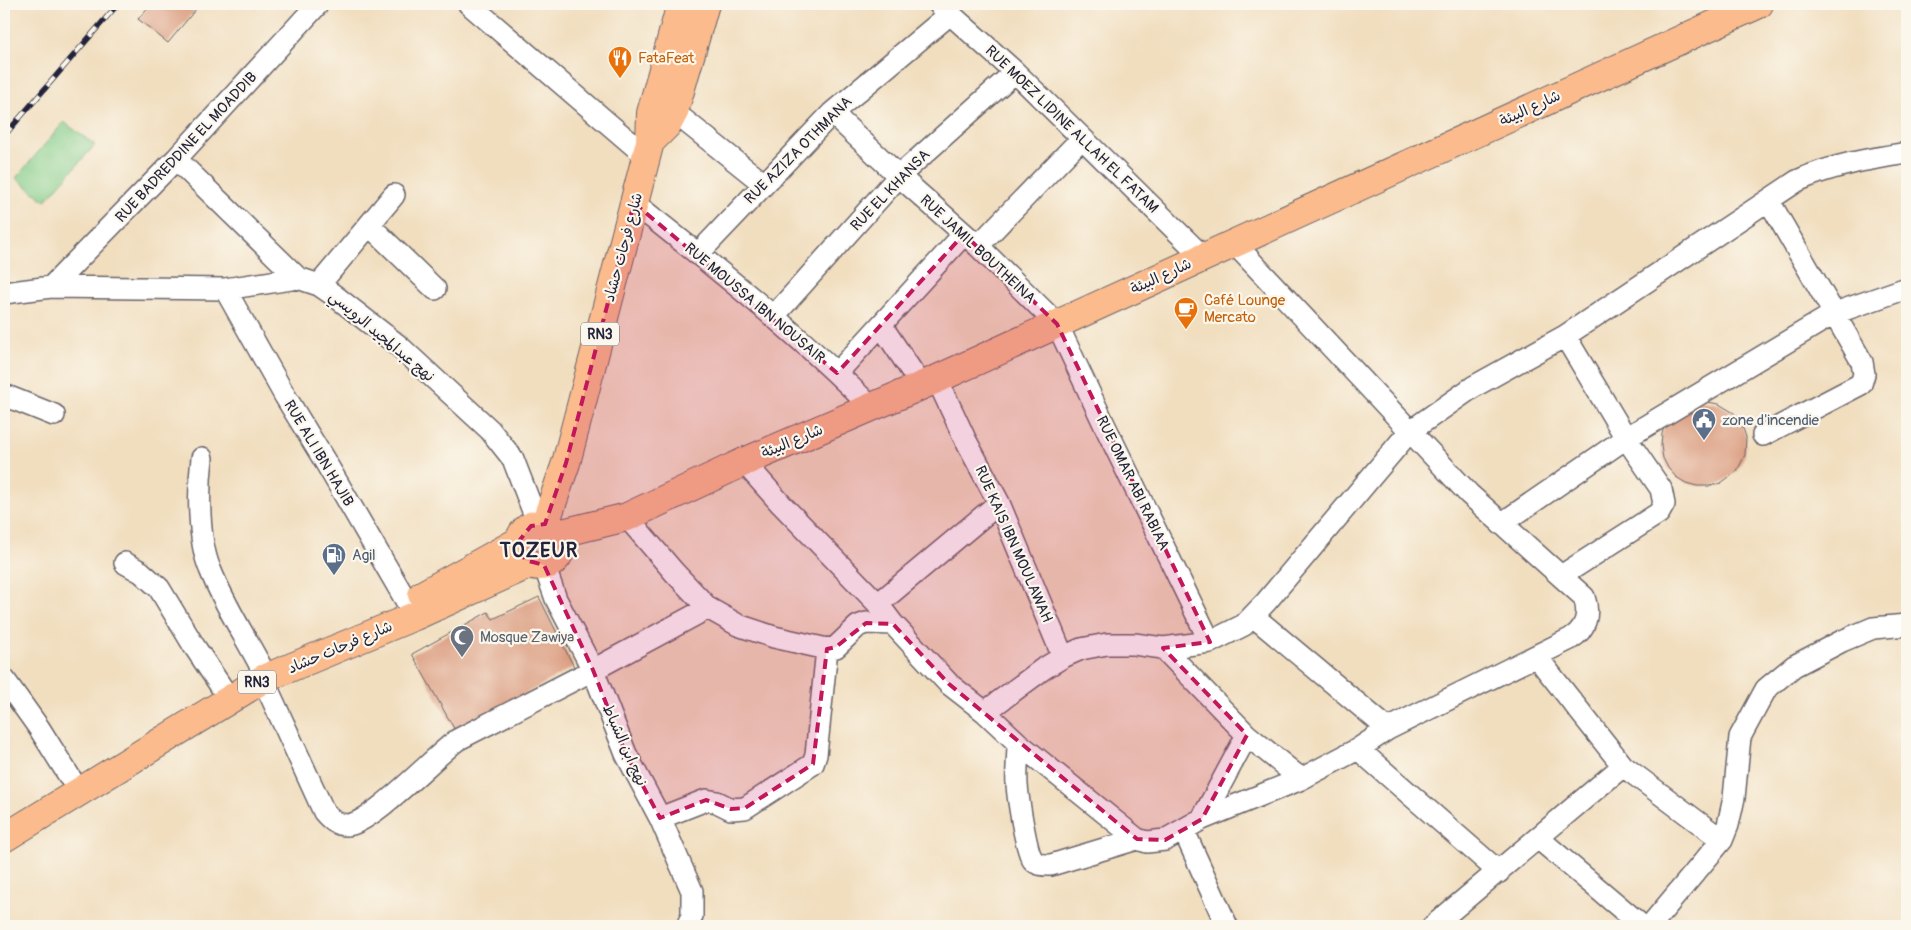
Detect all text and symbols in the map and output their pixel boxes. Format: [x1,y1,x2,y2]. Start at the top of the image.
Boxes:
street label: RUE MOEZ LIDINE ALLAH EL FATAM [981,41,1162,217]
restaurant icon: FataFeat [607,45,633,79]
place label: FataFeat [638,49,695,68]
street label: RUE BADREDDINE EL MOADDIB [112,68,261,227]
street label: شارع البيئة [1497,86,1564,131]
street label: RUE AZIZA OTHMANA [740,92,856,208]
street label: RUE EL KHANSA [847,145,934,235]
street label: شارع فرحات حشاد [600,191,647,304]
street label: RUE JAMIL BOUTHEINA [916,191,1040,308]
street label: RUE MOUSSA IBN NOUSAIR [681,239,829,368]
street label: شارع البيئة [1128,254,1195,299]
street label: نهج عبدالمجيد الرويسي [323,287,438,388]
place label: Café Lounge Mercato [1204,291,1286,327]
cafe icon: Café Lounge Mercato [1173,296,1199,330]
road number: RN3 [581,322,619,346]
street label: RUE ALI IBN HAJIB [279,397,358,510]
public building icon: zone d'incendie [1691,407,1717,441]
place label: zone d'incendie [1722,411,1819,430]
street label: RUE OMAR ABI RABIAA [1092,413,1173,554]
street label: شارع البيئة [759,420,826,463]
street label: RUE KAIS IBN MOULAWAH [970,463,1057,625]
district label: TOZEUR [499,538,578,563]
fuel station icon: Agil [321,542,347,576]
place label: Agil [352,546,376,565]
street label: شارع فرحات حشاد [285,617,395,678]
mosque icon: Mosque Zawiya [449,624,475,658]
place label: Mosque Zawiya [480,628,574,647]
road number: RN3 [238,670,276,694]
street label: نهج ابن الشباط [598,701,651,789]

